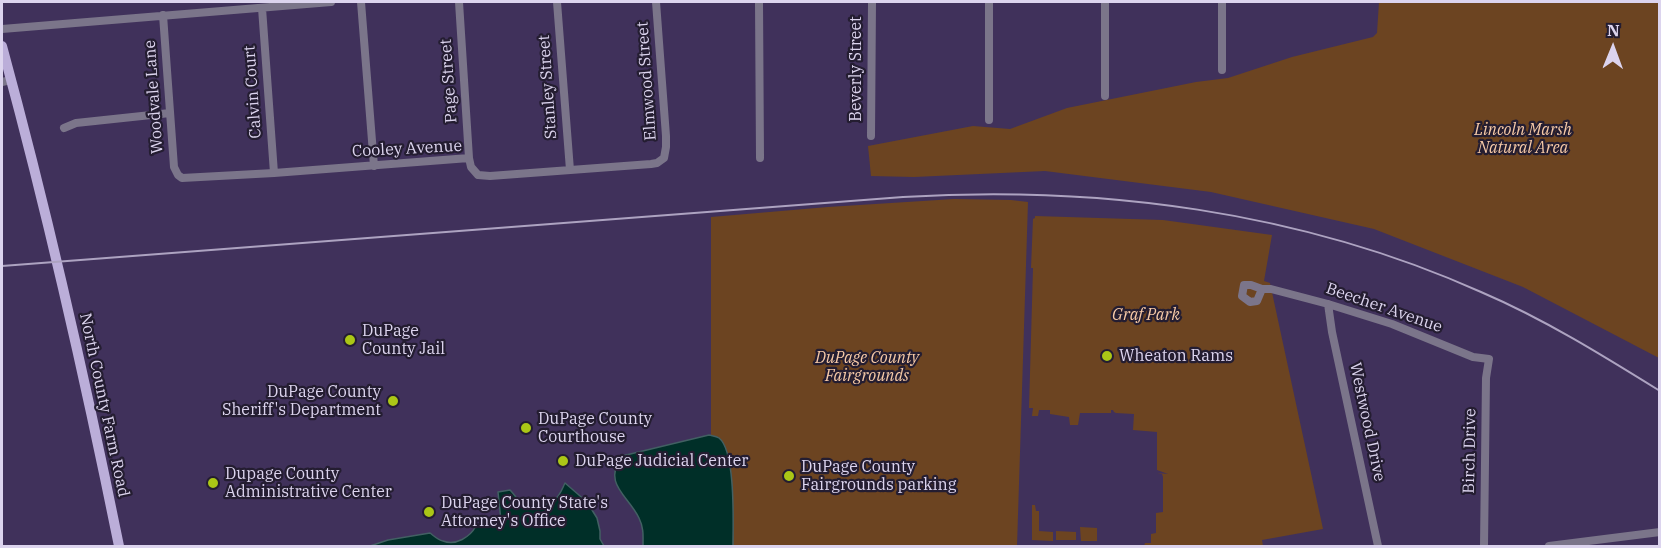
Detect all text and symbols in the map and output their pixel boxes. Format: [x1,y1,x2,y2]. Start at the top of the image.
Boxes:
street label: Beverly Street [846,16,866,122]
north arrow [1583,18,1643,78]
text: N [1607,20,1620,40]
street label: Elmwood Street [633,21,661,141]
street label: Stanley Street [535,34,561,140]
street label: Page Street [436,38,462,124]
street label: Woodvale Lane [140,39,168,155]
street label: Calvin Court [240,45,266,139]
park label: Lincoln Marsh Natural Area [1474,120,1572,158]
street label: Cooley Avenue [351,137,463,161]
street label: Beecher Avenue [1323,279,1445,337]
park label: Graf Park [1112,305,1180,325]
street label: North County Farm Road [75,311,133,499]
place label: DuPage County Jail [362,321,445,359]
marker: DuPage County Jail [343,333,357,347]
place label: Wheaton Rams [1119,346,1233,366]
park label: DuPage County Fairgrounds [815,348,919,386]
marker: Wheaton Rams [1100,349,1114,363]
street label: Westwood Drive [1345,361,1389,483]
place label: DuPage County Sheriff's Department [222,382,381,420]
marker: DuPage County Sheriff's Department [386,394,400,408]
street label: Birch Drive [1460,408,1480,494]
place label: DuPage County Courthouse [538,409,652,447]
marker: DuPage County Courthouse [519,421,533,435]
place label: DuPage Judicial Center [575,451,748,471]
marker: DuPage Judicial Center [556,454,570,468]
place label: DuPage County Fairgrounds parking [801,457,957,495]
place label: Dupage County Administrative Center [225,464,392,502]
marker: DuPage County Fairgrounds parking [782,469,796,483]
marker: Dupage County Administrative Center [206,476,220,490]
place label: DuPage County State's Attorney's Office [441,493,608,531]
marker: DuPage County State's Attorney's Office [422,505,436,519]

